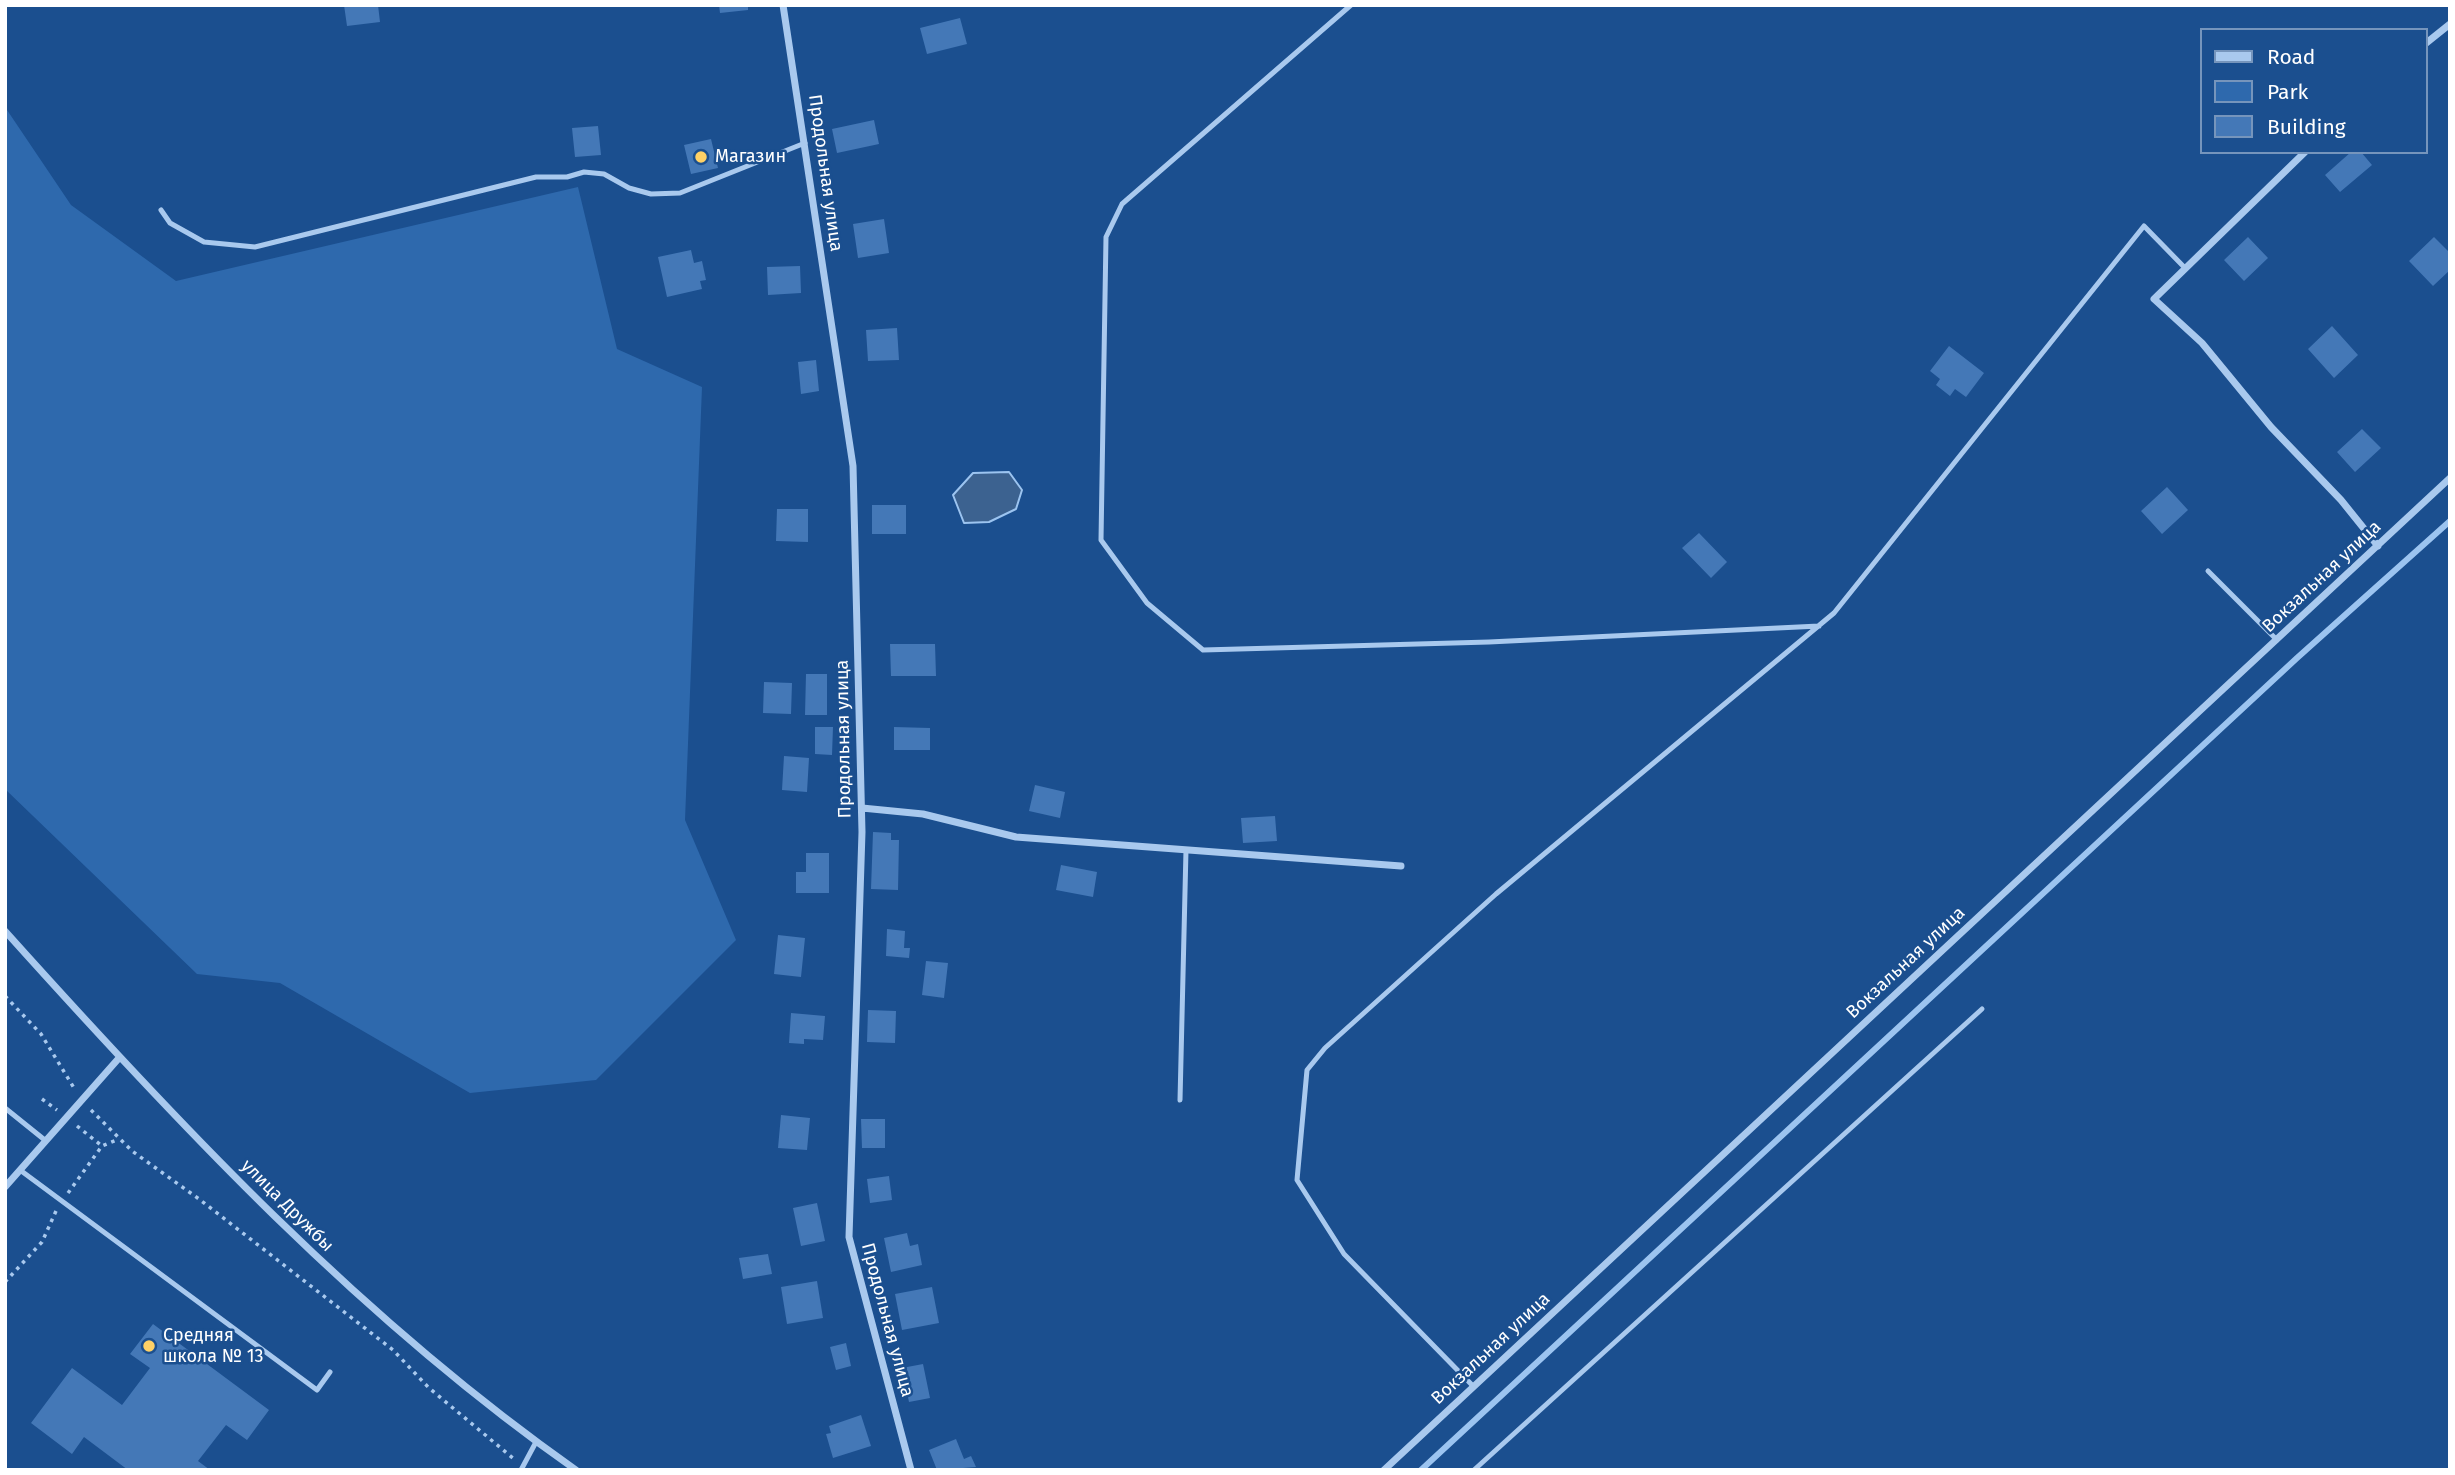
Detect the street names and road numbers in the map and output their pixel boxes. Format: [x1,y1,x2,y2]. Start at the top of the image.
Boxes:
street label: Продольная улица [803,93,847,253]
street label: Вокзальная улица [2258,516,2386,638]
street label: Продольная улица [832,660,856,818]
street label: Вокзальная улица [1842,902,1970,1024]
street label: улица Дружбы [236,1155,338,1257]
street label: Продольная улица [856,1241,918,1399]
street label: Вокзальная улица [1427,1288,1555,1410]

